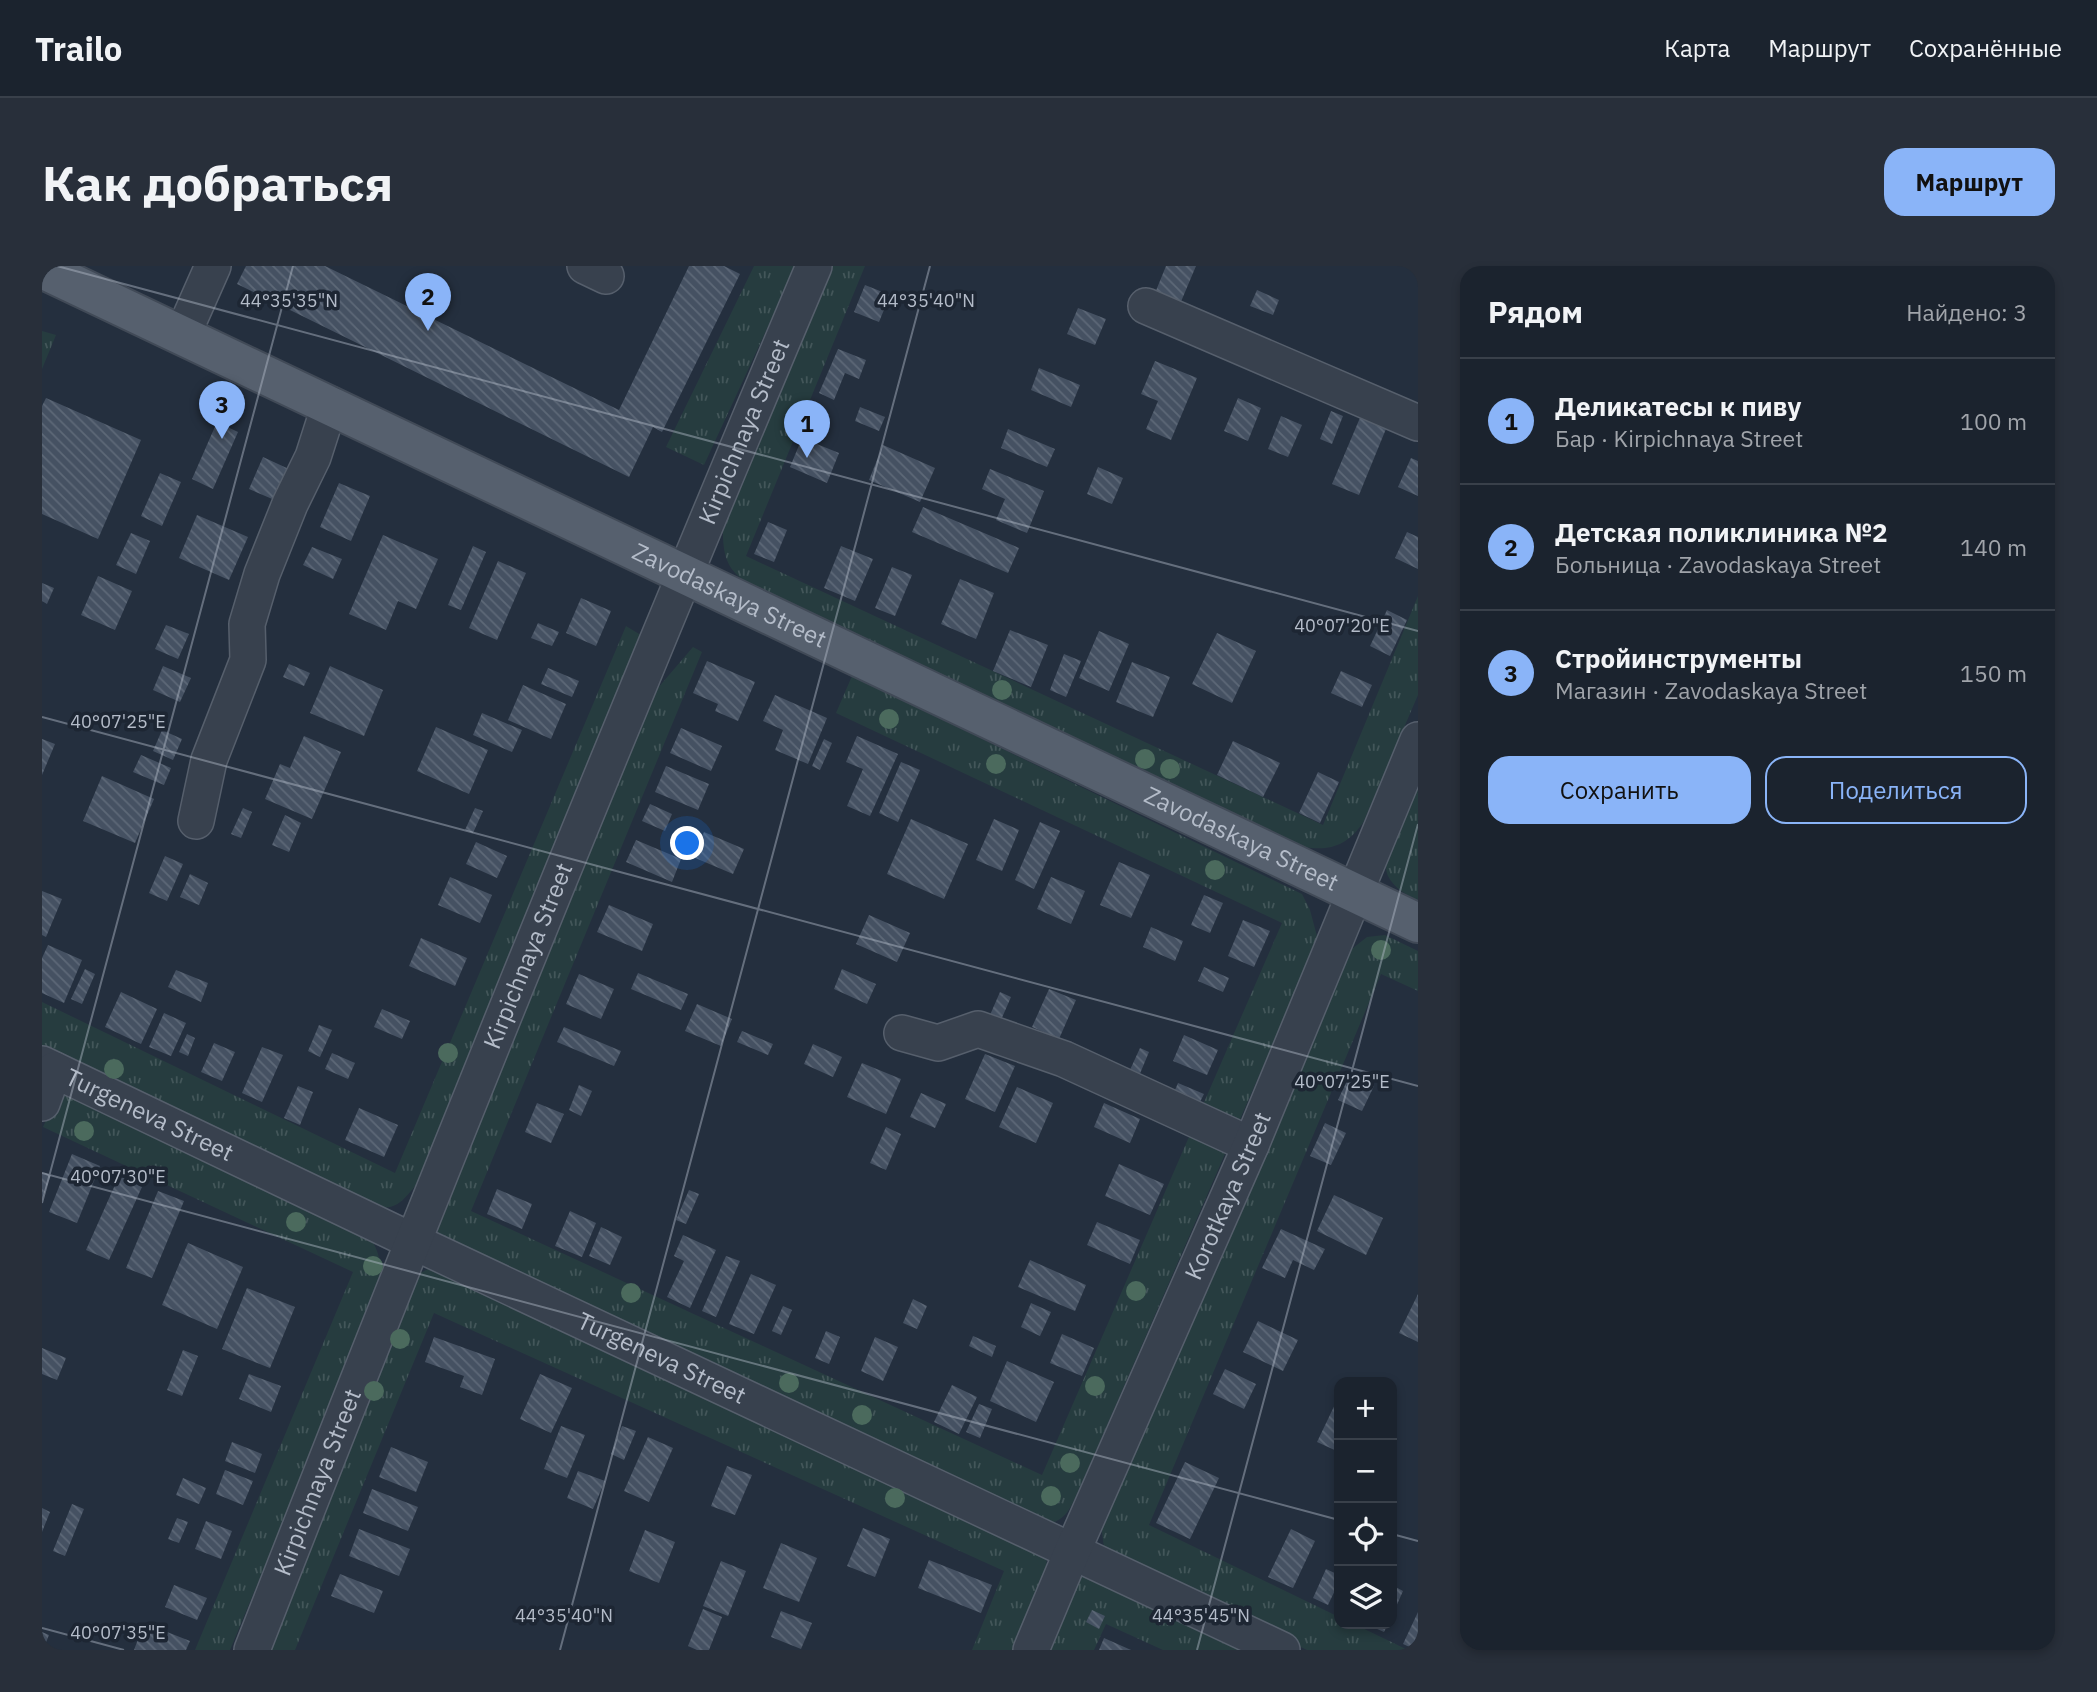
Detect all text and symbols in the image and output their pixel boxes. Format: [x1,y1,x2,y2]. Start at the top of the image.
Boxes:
text: Trailo [35,27,122,70]
text: Карта [1664,32,1730,64]
text: Маршрут [1768,32,1871,64]
text: Сохранённые [1909,32,2062,64]
button: Маршрут [1884,148,2055,216]
text: Как добраться [42,151,393,214]
pin: 2 [405,273,451,331]
text: 44°35'35"N [240,289,338,312]
text: 44°35'40"N [877,289,975,312]
text: Рядом [1488,292,1583,331]
text: Найдено: 3 [1906,297,2027,327]
street label: Kirpichnaya Street [690,334,796,529]
pin: 3 [199,381,245,439]
text: Деликатесы к пиву [1555,389,1801,423]
pin: 1 [784,400,830,458]
text: 1 [1504,406,1518,436]
text: 100 m [1960,406,2027,436]
text: Бар · Kirpichnaya Street [1555,423,1803,453]
text: Детская поликлиника №2 [1555,515,1888,549]
text: 2 [1504,532,1518,562]
text: 140 m [1960,532,2027,562]
street label: Zavodaskaya Street [627,535,832,655]
text: Больница · Zavodaskaya Street [1555,549,1881,579]
text: 40°07'20"E [1294,614,1390,637]
text: Стройинструменты [1555,641,1802,675]
text: 3 [1504,658,1518,688]
text: 150 m [1960,658,2027,688]
text: Магазин · Zavodaskaya Street [1555,675,1867,705]
text: 40°07'25"E [70,710,166,733]
button: Сохранить [1488,756,1751,824]
button: Поделиться [1765,756,2027,824]
street label: Zavodaskaya Street [1140,778,1344,898]
your location [670,826,704,860]
street label: Kirpichnaya Street [475,858,579,1053]
street label: Turgeneva Street [60,1061,239,1168]
text: 40°07'25"E [1294,1070,1390,1093]
street label: Korotkaya Street [1177,1107,1278,1285]
text: 40°07'30"E [70,1165,166,1188]
street label: Turgeneva Street [573,1304,752,1411]
map controls [1334,1377,1397,1629]
button: + [1334,1377,1397,1440]
street label: Kirpichnaya Street [266,1384,368,1580]
button: − [1334,1440,1397,1503]
button: locate [1334,1503,1397,1566]
button: layers [1334,1566,1397,1629]
text: 44°35'40"N [515,1604,613,1627]
text: 44°35'45"N [1152,1604,1250,1627]
text: 40°07'35"E [70,1621,166,1644]

